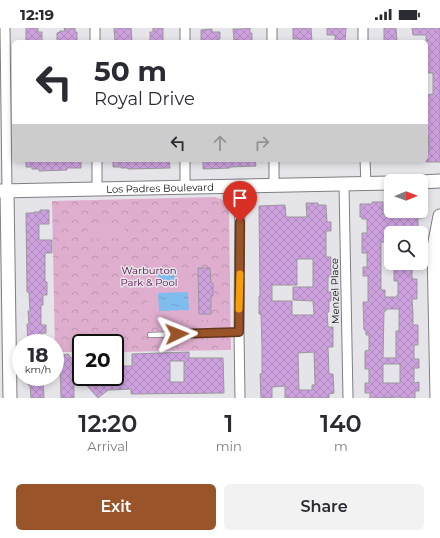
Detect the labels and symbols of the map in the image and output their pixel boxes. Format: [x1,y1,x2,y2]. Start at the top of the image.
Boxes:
north arrow [384,174,428,218]
street label: Los Padres Boulevard [106,180,214,195]
pin [223,181,257,222]
street label: Menzel Place [328,258,342,324]
park label: Warburton Park & Pool [120,264,178,289]
position arrow [156,313,198,355]
speed limit sign: 20 [72,334,124,386]

